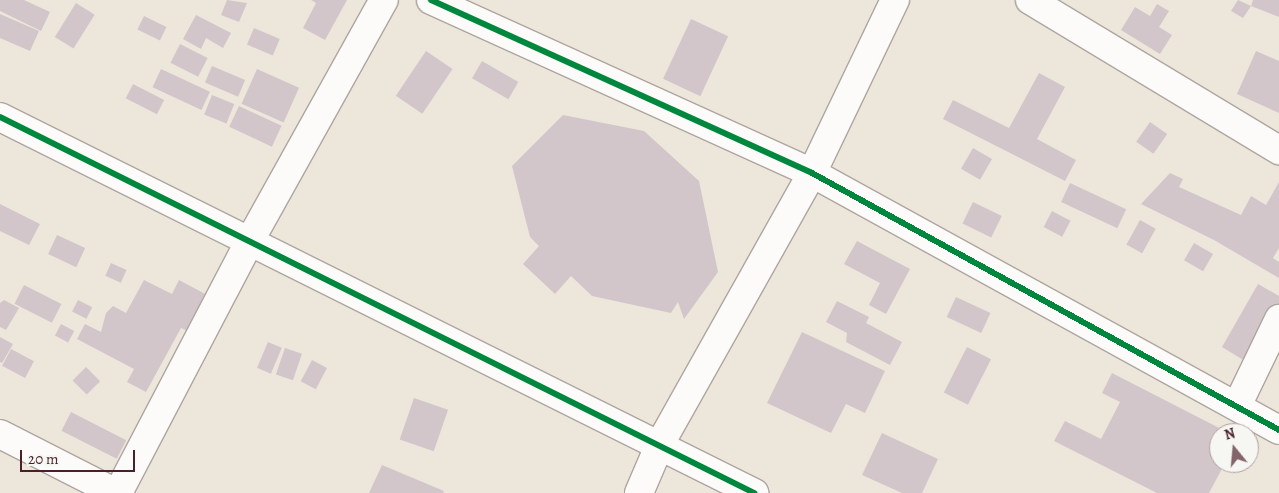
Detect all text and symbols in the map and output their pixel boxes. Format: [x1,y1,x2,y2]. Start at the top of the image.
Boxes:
north arrow [1209,423,1259,473]
text: N [1222,424,1237,445]
scale bar [22,440,138,472]
text: 20 m [28,449,59,469]

